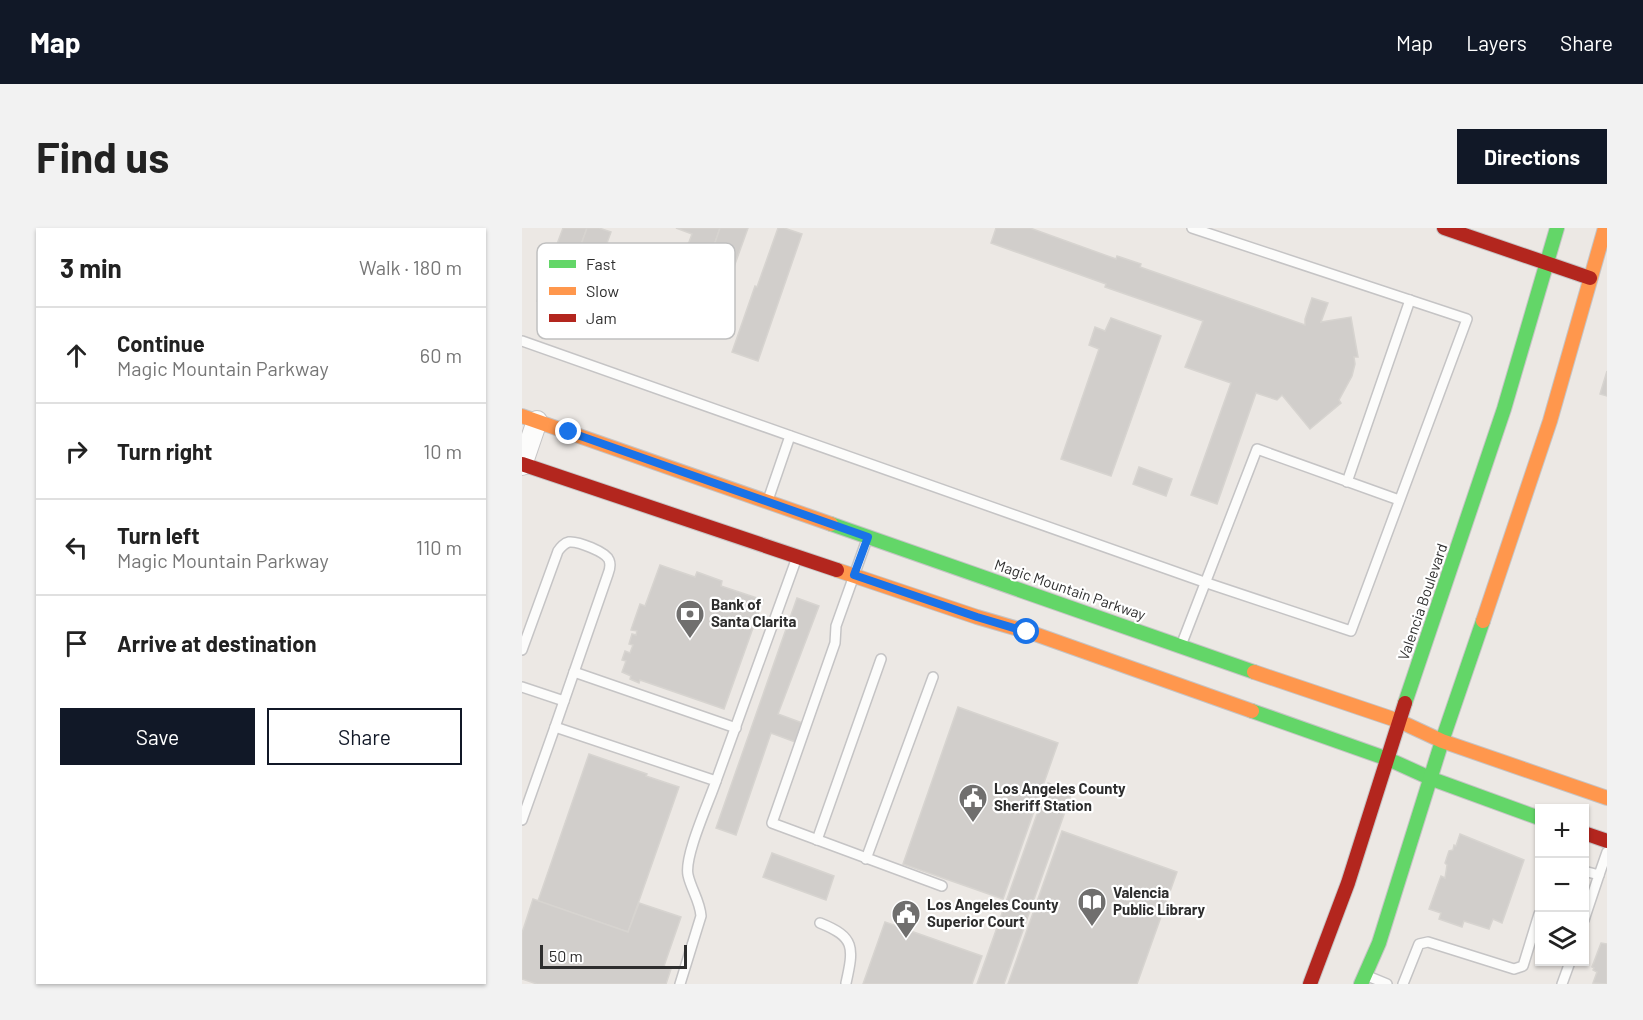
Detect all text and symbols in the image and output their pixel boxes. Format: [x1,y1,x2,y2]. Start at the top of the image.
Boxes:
text: Map [30,25,81,59]
text: Map [1396,30,1433,55]
text: Layers [1466,30,1527,55]
text: Share [1560,30,1613,55]
button: Directions [1457,129,1607,184]
text: Find us [36,131,169,181]
legend [537,243,735,339]
text: 3 min [60,252,122,283]
text: Fast [586,254,616,273]
text: Walk · 180 m [359,255,462,279]
text: Slow [586,281,619,300]
text: Jam [586,308,617,327]
text: Continue [117,330,205,356]
icon: ahead [60,339,93,372]
text: 60 m [420,343,462,367]
text: Magic Mountain Parkway [117,356,329,380]
route end [555,418,581,444]
icon: right [60,435,93,468]
text: Turn right [117,438,212,464]
text: 10 m [423,439,462,463]
text: Turn left [117,522,200,548]
icon: left [60,531,93,564]
text: 110 m [416,535,462,559]
street label: Valencia Boulevard [1394,541,1451,663]
text: Magic Mountain Parkway [117,548,329,572]
street label: Magic Mountain Parkway [992,555,1148,623]
place label: Bank of Santa Clarita [711,595,797,630]
bank icon: Bank of Santa Clarita [674,598,706,640]
route start [1013,618,1039,644]
icon: arrive [60,627,93,660]
text: Arrive at destination [117,630,316,656]
button: Save [60,708,255,765]
button: Share [267,708,462,765]
place label: Los Angeles County Sheriff Station [994,779,1126,814]
public building icon: Los Angeles County Sheriff Station [957,782,989,824]
map controls [1535,804,1589,966]
button: + [1535,804,1589,858]
button: − [1535,858,1589,912]
place label: Valencia Public Library [1113,883,1206,918]
library icon: Valencia Public Library [1076,886,1108,928]
place label: Los Angeles County Superior Court [927,895,1059,930]
public building icon: Los Angeles County Superior Court [890,898,922,940]
button: layers [1535,912,1589,966]
scale bar [540,942,687,970]
text: 50 m [549,946,583,965]

